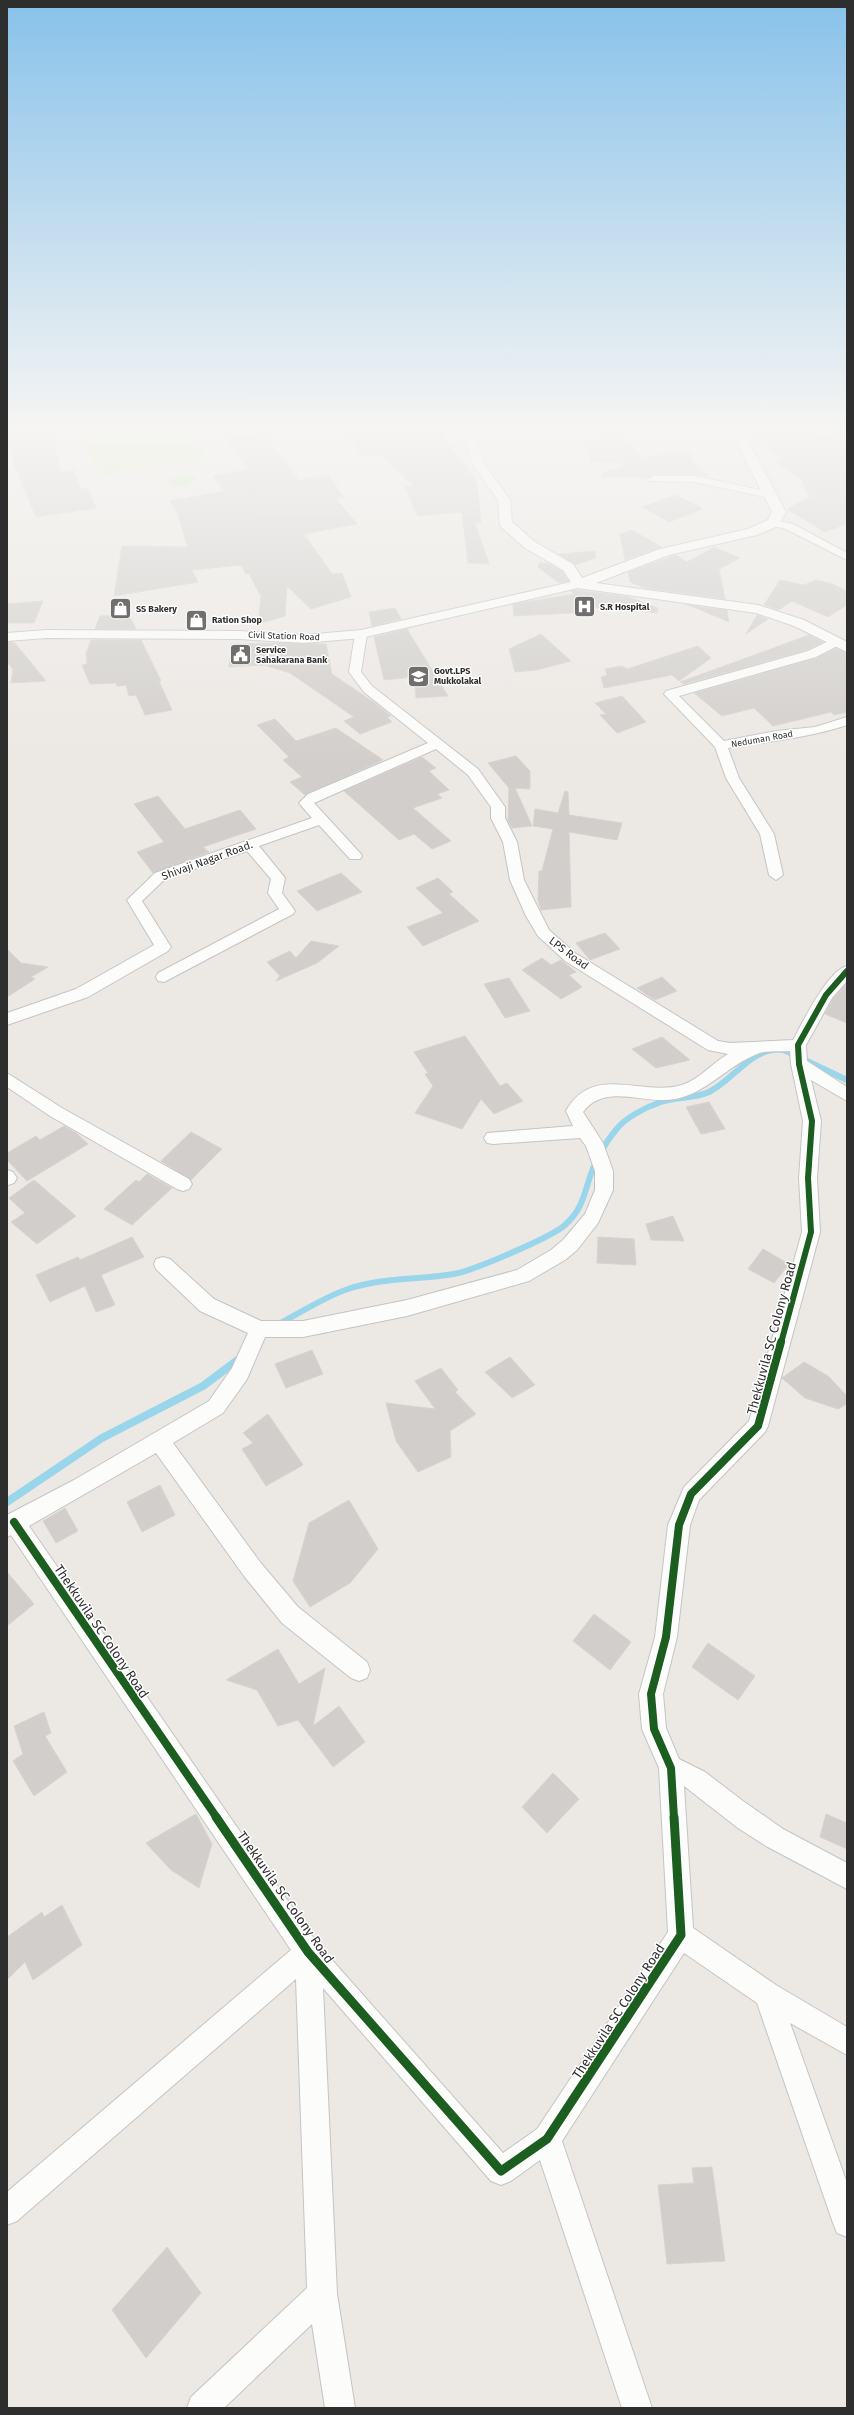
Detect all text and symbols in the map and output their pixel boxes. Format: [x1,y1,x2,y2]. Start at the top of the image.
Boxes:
hospital icon: S.R Hospital [572,594,598,620]
shop icon: SS Bakery [107,596,133,622]
place label: S.R Hospital [600,602,650,612]
place label: SS Bakery [136,604,177,614]
shop icon: Ration Shop [183,607,209,633]
place label: Ration Shop [212,615,263,625]
street label: Civil Station Road [248,630,320,642]
public building icon: Service Sahakarana Bank [228,642,254,668]
place label: Service Sahakarana Bank [256,645,328,665]
school or university icon: Govt.LPS Mukkolakal [406,663,432,689]
place label: Govt.LPS Mukkolakal [434,666,482,686]
street label: Neduman Road [730,729,794,749]
street label: Shivaji Nagar Road. [160,838,255,883]
street label: LPS Road [546,934,591,972]
street label: Thekkuvila SC Colony Road [744,1260,799,1416]
street label: Thekkuvila SC Colony Road [51,1562,152,1701]
street label: Thekkuvila SC Colony Road [234,1828,337,1966]
street label: Thekkuvila SC Colony Road [569,1941,668,2081]

